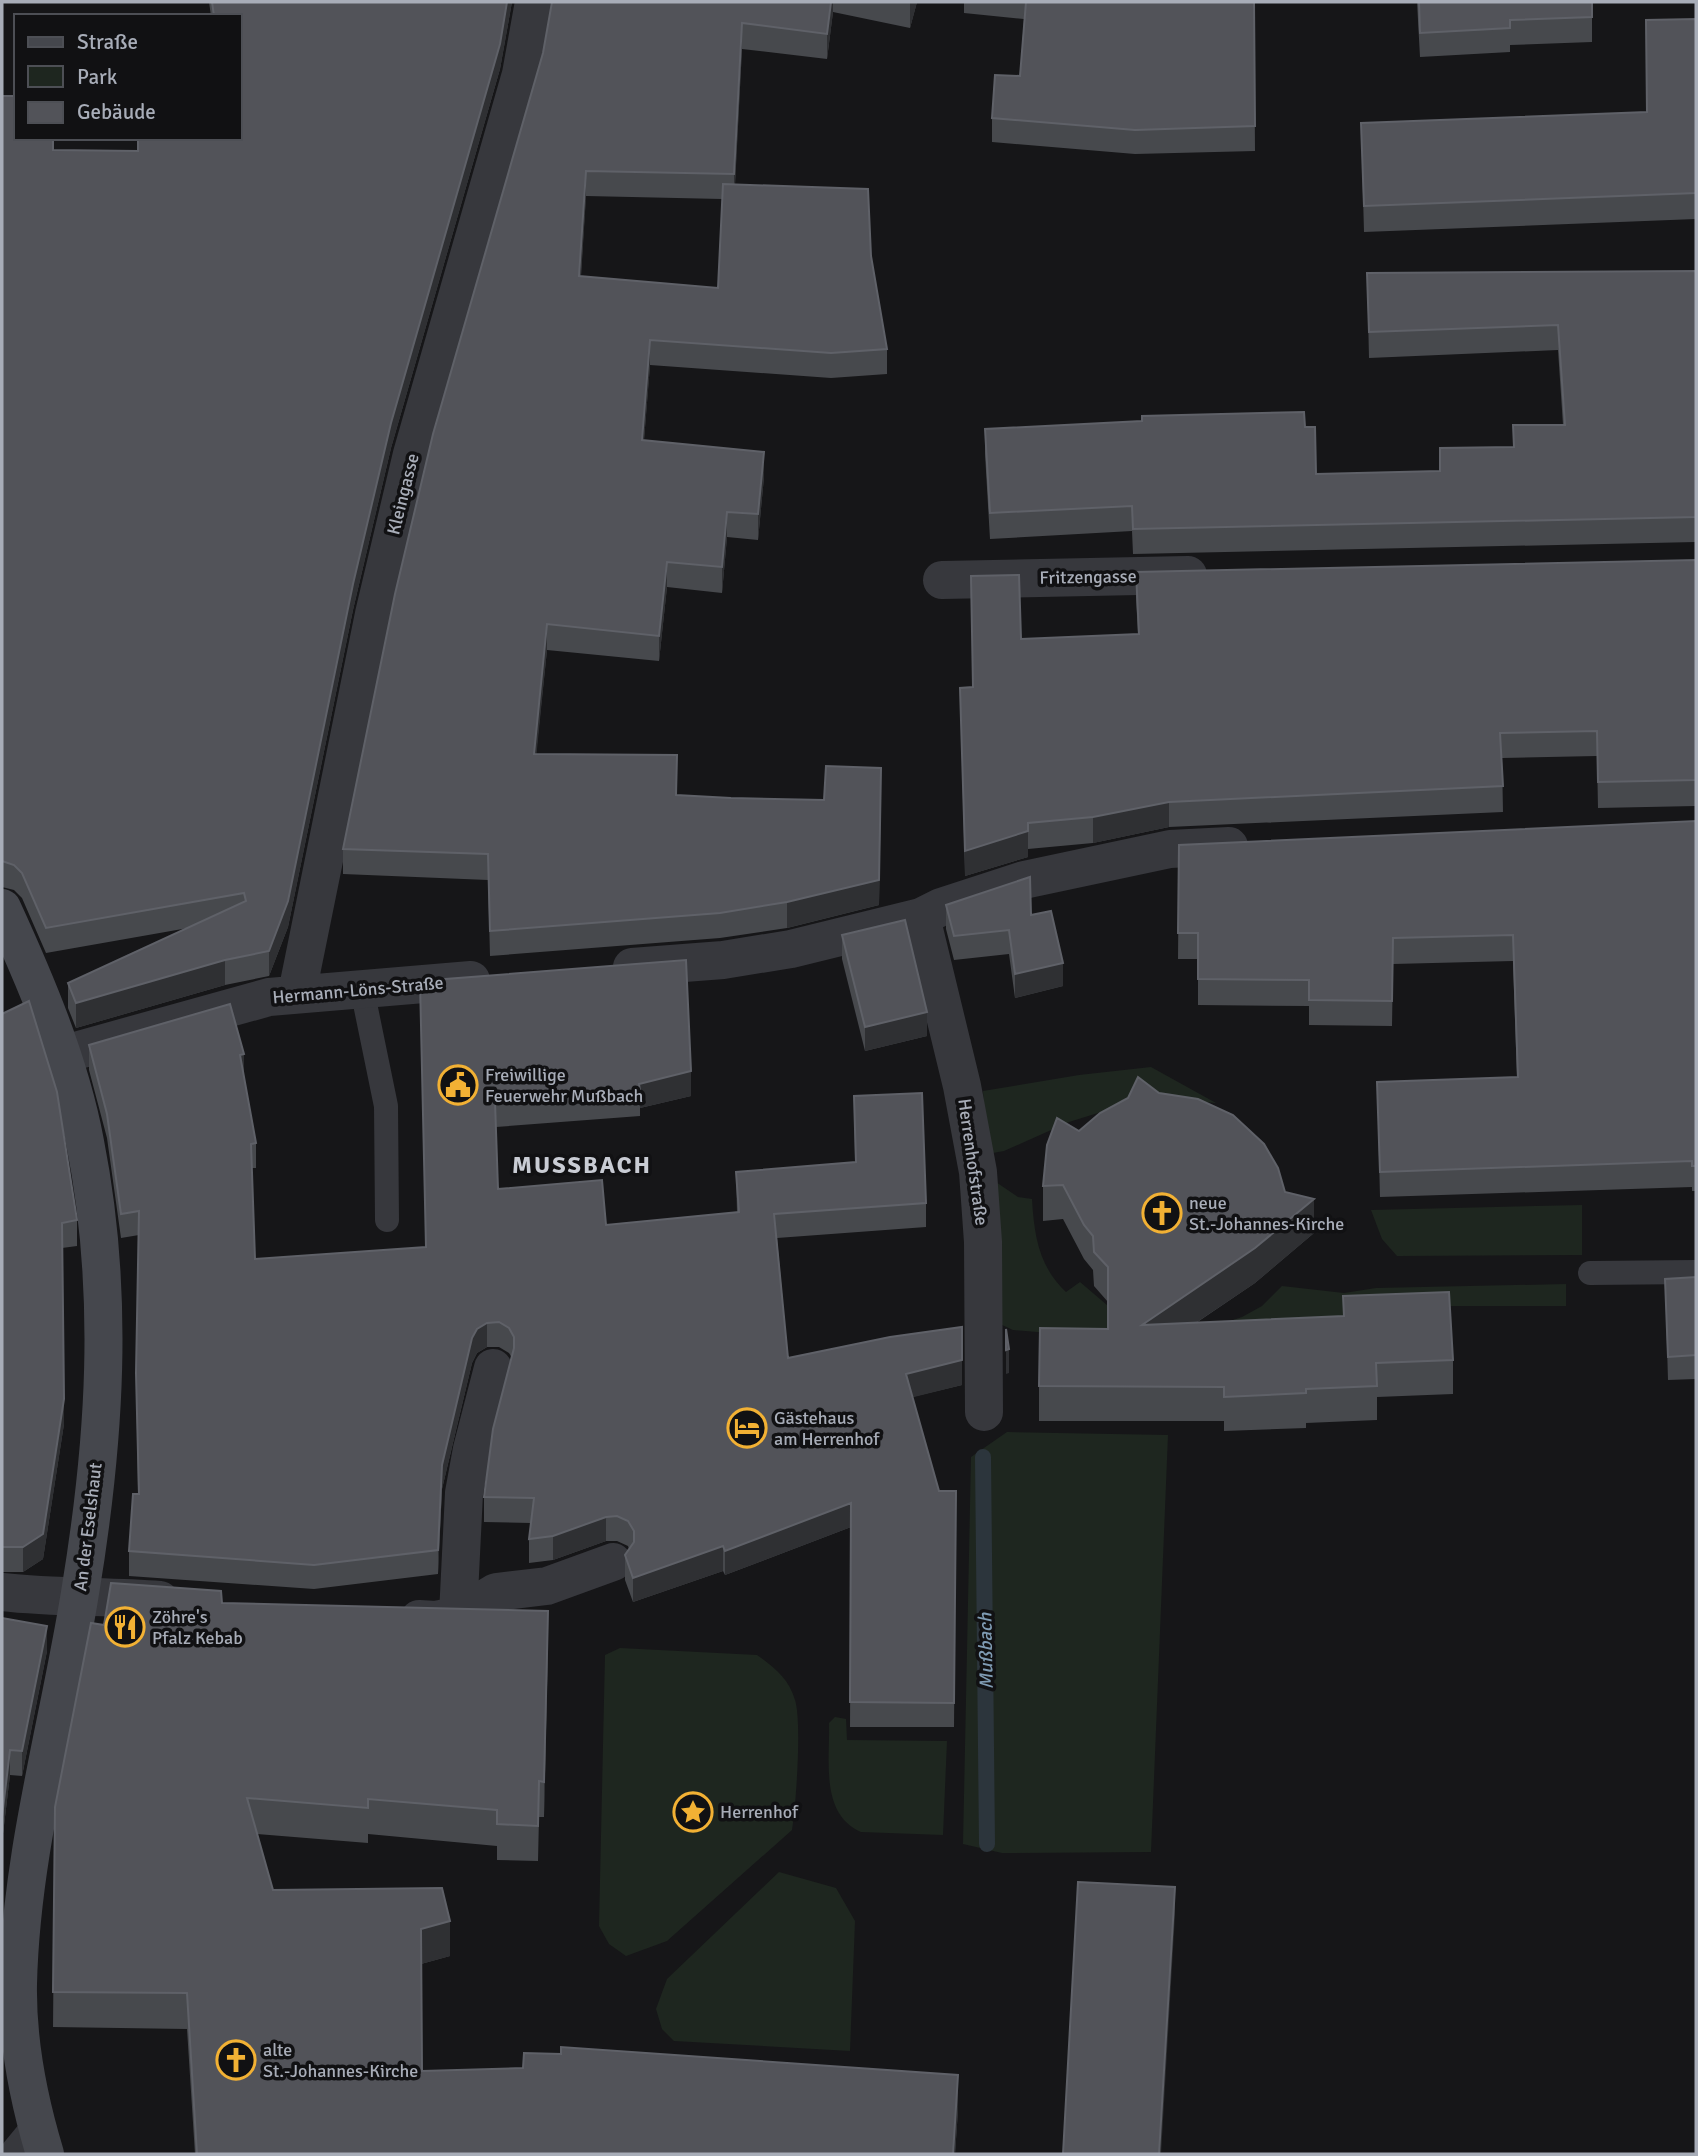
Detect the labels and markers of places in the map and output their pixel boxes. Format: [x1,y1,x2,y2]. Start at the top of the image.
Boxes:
public building icon: Freiwillige Feuerwehr Mußbach [437,1064,479,1106]
place label: Freiwillige Feuerwehr Mußbach [485,1064,643,1107]
church icon: neue St.-Johannes-Kirche [1141,1192,1183,1234]
place label: neue St.-Johannes-Kirche [1189,1192,1344,1235]
hotel icon: Gästehaus am Herrenhof [726,1407,768,1449]
place label: Gästehaus am Herrenhof [774,1407,880,1450]
restaurant icon: Zöhre's Pfalz Kebab [104,1606,146,1648]
place label: Zöhre's Pfalz Kebab [152,1606,243,1649]
place icon: Herrenhof [672,1791,714,1833]
place label: Herrenhof [720,1801,799,1823]
church icon: alte St.-Johannes-Kirche [215,2039,257,2081]
place label: alte St.-Johannes-Kirche [263,2039,418,2082]

